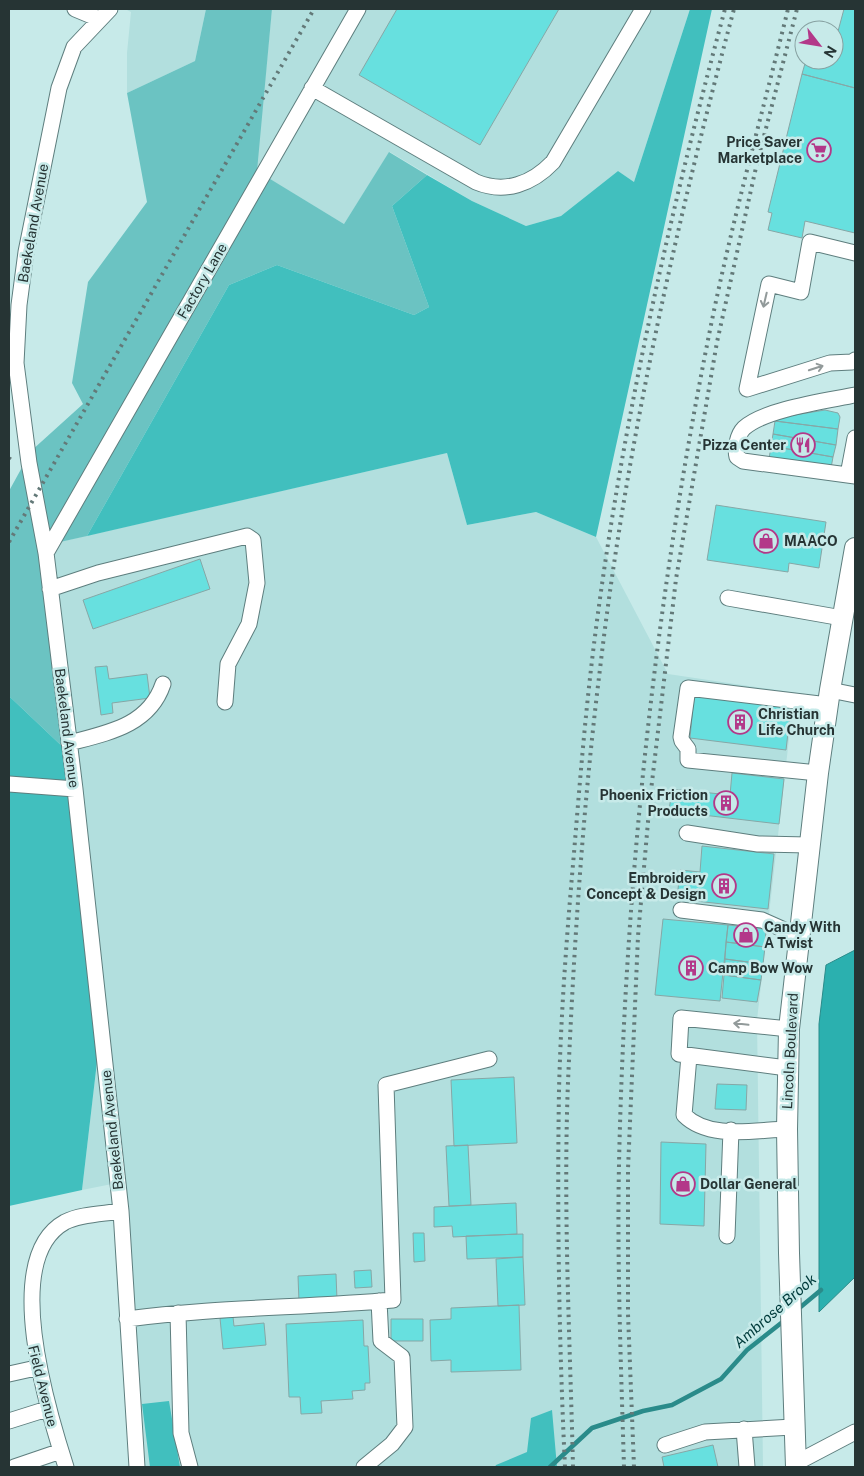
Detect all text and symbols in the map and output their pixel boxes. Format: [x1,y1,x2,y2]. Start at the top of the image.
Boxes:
north arrow [794,20,844,70]
text: N [820,43,840,61]
place label: Price Saver Marketplace [717,134,802,166]
supermarket icon: Price Saver Marketplace [806,137,832,163]
street label: Baekeland Avenue [15,162,51,284]
street label: Factory Lane [174,240,230,322]
one-way arrow [760,292,769,308]
one-way arrow [808,362,824,372]
restaurant icon: Pizza Center [790,432,816,458]
place label: Pizza Center [702,437,786,453]
shop icon: MAACO [753,528,779,554]
place label: MAACO [784,533,838,549]
street label: Baekeland Avenue [52,667,82,789]
place label: Christian Life Church [758,706,835,738]
building icon: Christian Life Church [727,709,753,735]
place label: Phoenix Friction Products [600,787,708,819]
building icon: Phoenix Friction Products [713,790,739,816]
place label: Embroidery Concept & Design [586,870,706,902]
building icon: Embroidery Concept & Design [711,873,737,899]
place label: Candy With A Twist [764,919,841,951]
shop icon: Candy With A Twist [733,922,759,948]
building icon: Camp Bow Wow [678,955,704,981]
place label: Camp Bow Wow [708,960,813,976]
street label: Lincoln Boulevard [779,992,801,1110]
one-way arrow [733,1019,749,1029]
street label: Baekeland Avenue [98,1069,126,1191]
shop icon: Dollar General [670,1171,696,1197]
place label: Dollar General [700,1176,798,1192]
water label: Ambrose Brook [730,1270,820,1351]
street label: Field Avenue [25,1344,61,1428]

